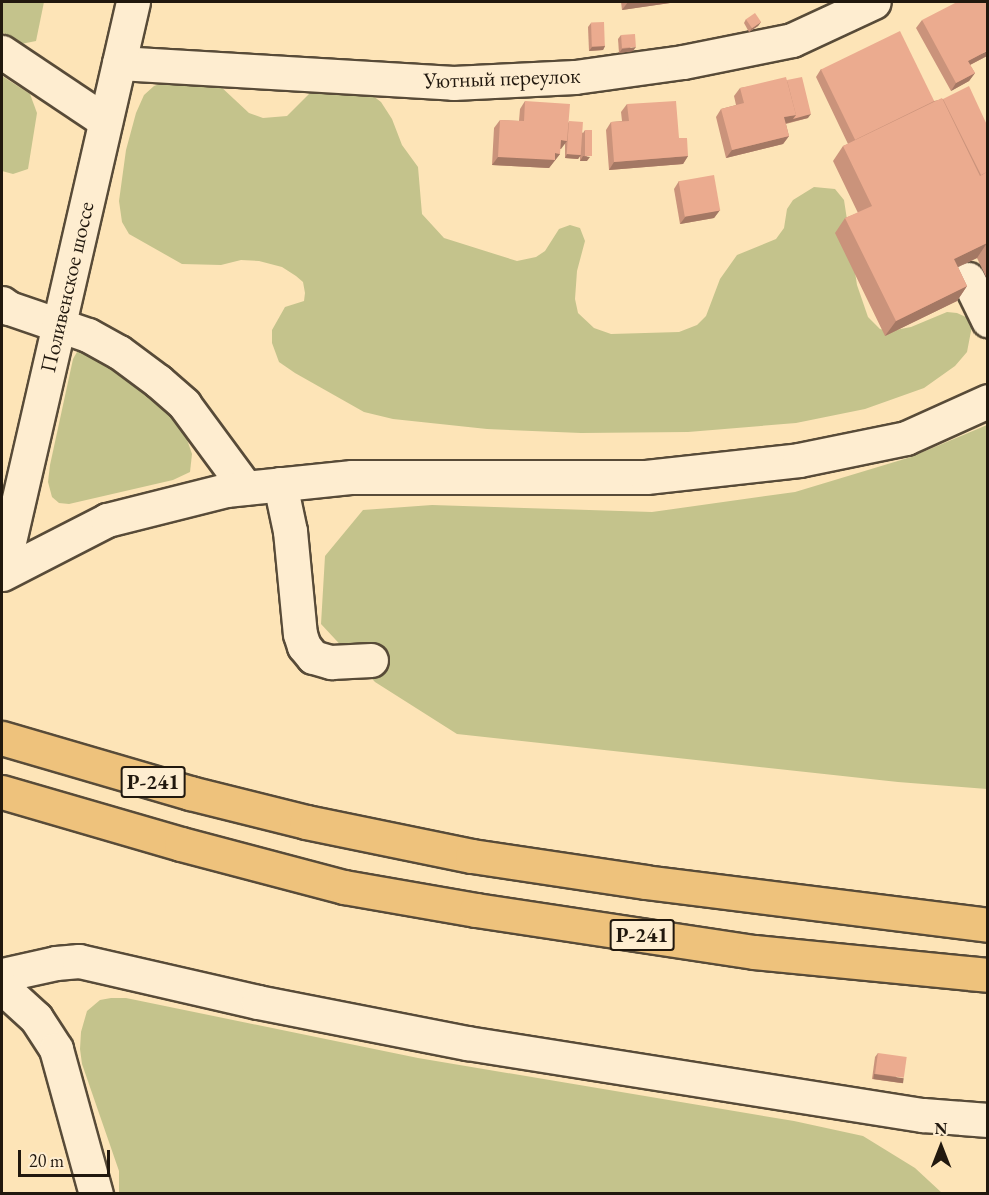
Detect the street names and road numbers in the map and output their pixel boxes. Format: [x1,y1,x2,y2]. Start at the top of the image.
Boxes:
street label: Уютный переулок [423,62,581,94]
street label: Поливенское шоссе [35,199,99,375]
road number: Р-241 [120,764,186,800]
road number: Р-241 [609,917,675,953]

